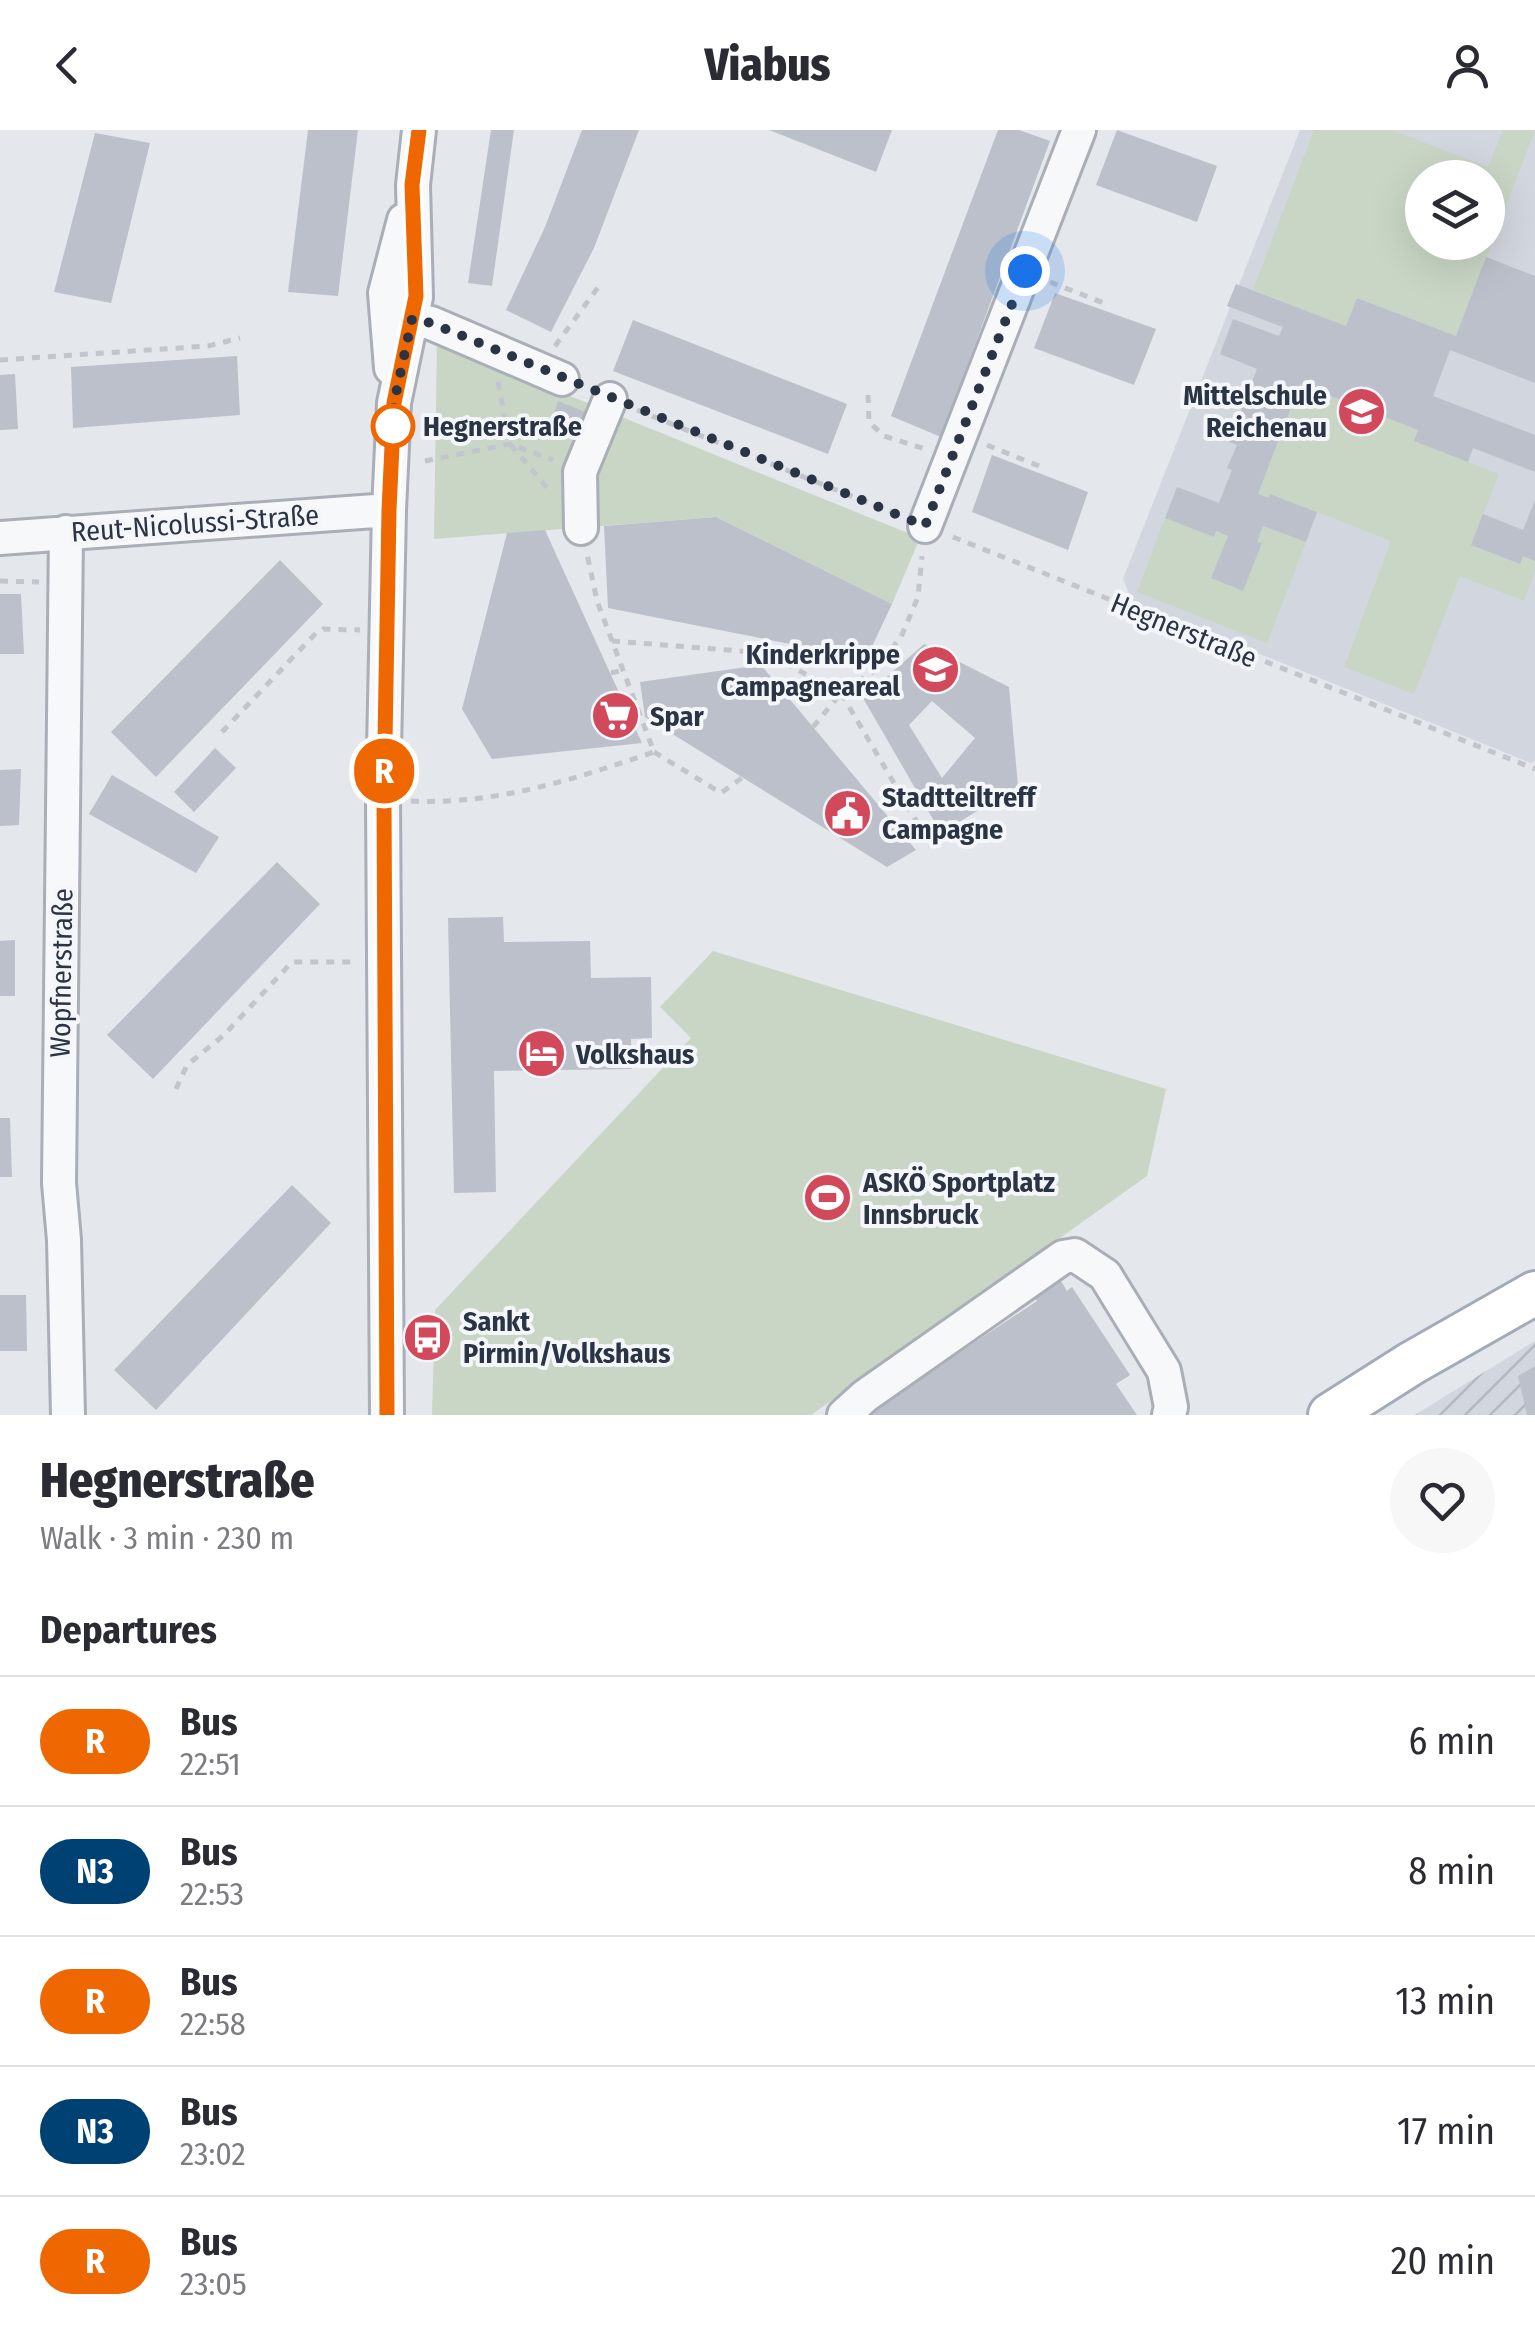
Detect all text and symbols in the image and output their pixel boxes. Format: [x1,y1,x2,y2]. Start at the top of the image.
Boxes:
icon: back [40,38,95,93]
text: Viabus [705,38,830,92]
icon: person [1440,38,1495,93]
map controls [1405,160,1505,260]
button: layers [1405,160,1505,260]
your location [1000,246,1050,296]
place label: Mittelschule Reichenau [1183,379,1327,444]
school or university icon: Mittelschule Reichenau [1336,385,1388,437]
marker: Hegnerstraße [372,405,414,447]
place label: Hegnerstraße [423,410,582,443]
street label: Reut-Nicolussi-Straße [70,498,320,549]
street label: Hegnerstraße [1106,586,1262,675]
place label: Kinderkrippe Campagneareal [721,638,900,703]
school or university icon: Kinderkrippe Campagneareal [909,644,961,696]
supermarket icon: Spar [589,690,641,742]
place label: Spar [650,700,704,733]
line badge: R [352,738,416,804]
text: R [374,750,394,792]
place label: Stadtteiltreff Campagne [882,781,1038,846]
public building icon: Stadtteiltreff Campagne [821,787,873,839]
street label: Wopfnerstraße [44,888,79,1058]
hotel icon: Volkshaus [515,1028,567,1080]
place label: Volkshaus [575,1038,694,1071]
place label: ASKÖ Sportplatz Innsbruck [862,1166,1055,1231]
sports icon: ASKÖ Sportplatz Innsbruck [802,1172,854,1224]
place label: Sankt Pirmin/Volkshaus [463,1305,670,1370]
bus stop icon: Sankt Pirmin/Volkshaus [402,1311,454,1363]
button: heart [1390,1448,1495,1553]
text: Hegnerstraße [40,1452,315,1510]
text: Walk · 3 min · 230 m [40,1519,294,1557]
text: Departures [40,1607,217,1653]
text: Bus [180,1699,238,1745]
text: 6 min [1408,1718,1495,1764]
text: R [85,1720,105,1762]
text: 22:51 [180,1745,241,1783]
text: Bus [180,1829,238,1875]
text: 8 min [1408,1848,1495,1894]
text: N3 [76,1850,114,1892]
text: 22:53 [180,1875,244,1913]
text: Bus [180,1959,238,2005]
text: 13 min [1395,1978,1495,2024]
text: R [85,1980,105,2022]
text: 22:58 [180,2005,246,2043]
text: Bus [180,2089,238,2135]
text: 17 min [1397,2108,1495,2154]
text: N3 [76,2110,114,2152]
text: 23:02 [180,2135,246,2173]
text: Bus [180,2219,238,2265]
text: 20 min [1391,2238,1495,2284]
text: R [85,2240,105,2282]
text: 23:05 [180,2265,247,2303]

